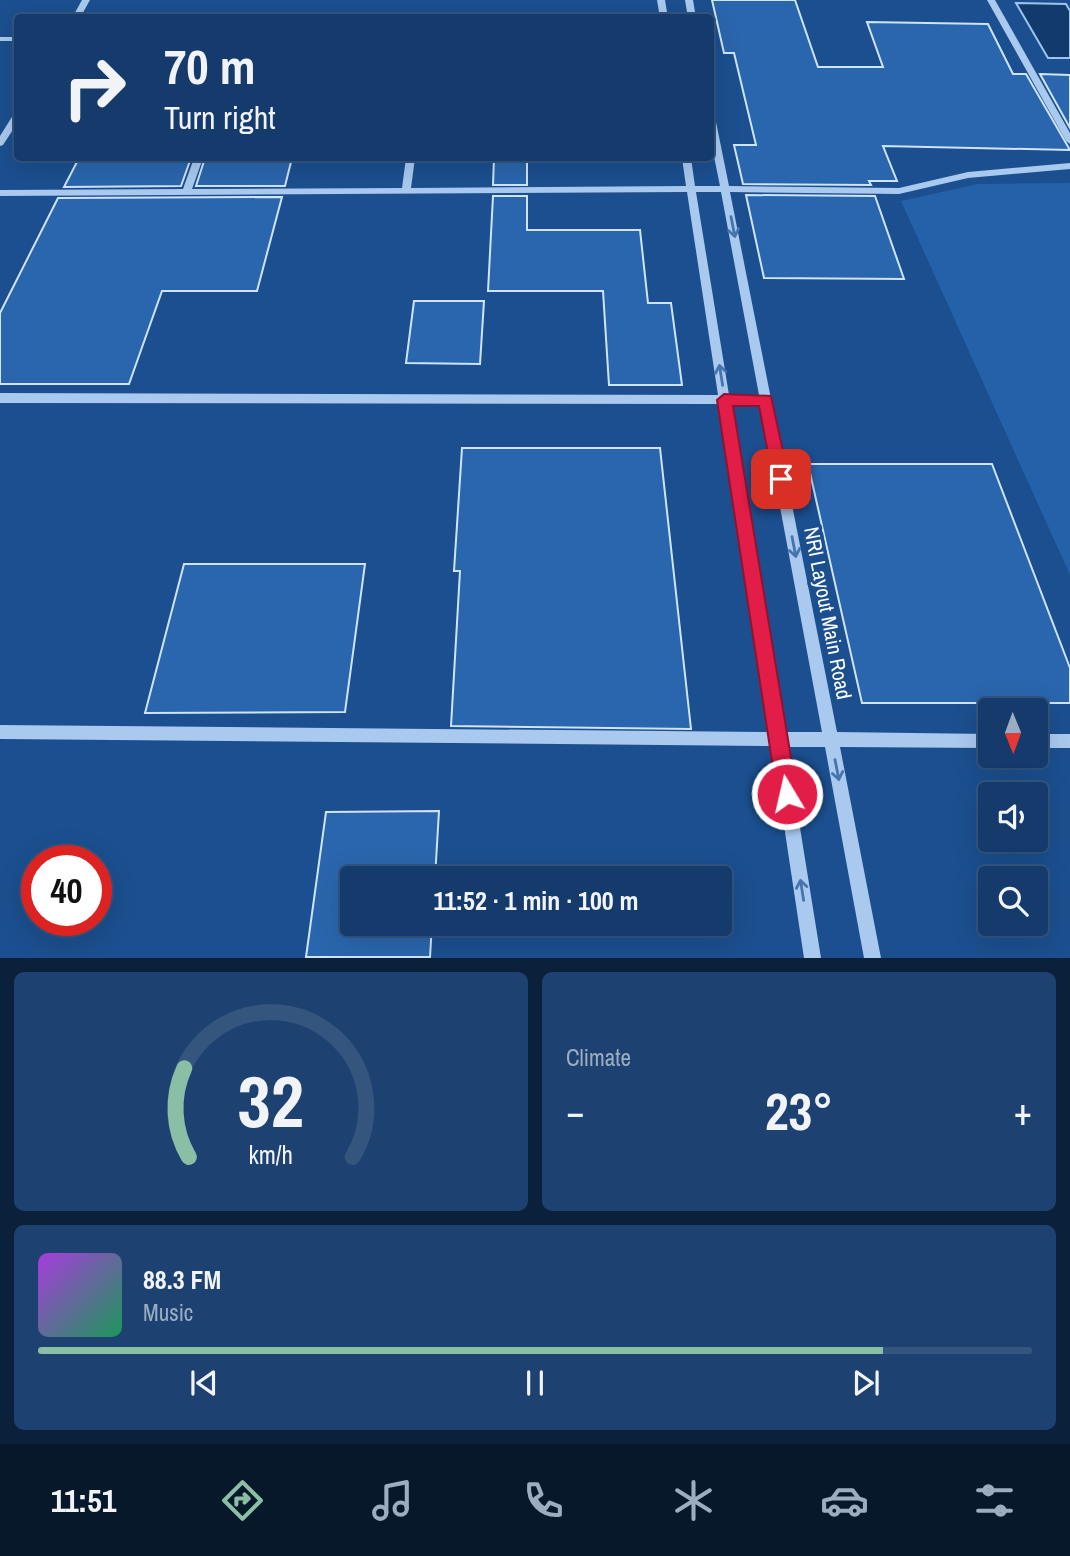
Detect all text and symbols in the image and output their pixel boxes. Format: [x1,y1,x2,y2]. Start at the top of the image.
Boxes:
text: 70 m [164,33,256,99]
icon: right [49,42,140,133]
text: Turn right [164,96,276,139]
one-way arrow [726,216,740,238]
one-way arrow [714,364,727,387]
pin [751,449,811,509]
icon: arrive [762,460,800,498]
street label: NRI Layout Main Road [797,524,859,702]
one-way arrow [788,535,802,558]
north arrow [978,698,1048,768]
map controls [978,698,1048,936]
position arrow [750,757,824,831]
one-way arrow [831,759,845,781]
button: sound [978,782,1048,852]
speed limit sign: 40 [21,845,112,936]
button: search [978,866,1048,936]
one-way arrow [795,879,808,902]
text: 11:52 · 1 min · 100 m [433,883,639,918]
text: Climate [566,1042,631,1073]
text: 32 [238,1053,304,1151]
text: 23° [765,1076,833,1146]
text: − [566,1086,584,1137]
text: + [1014,1086,1032,1137]
text: km/h [249,1138,293,1172]
text: 88.3 FM [143,1262,221,1297]
text: Music [143,1297,193,1328]
icon: previous [185,1364,223,1402]
icon: pause [516,1364,554,1402]
icon: next [847,1364,885,1402]
icon: directions [218,1476,267,1525]
icon: music [368,1476,417,1525]
icon: phone [519,1476,568,1525]
icon: climate [669,1476,718,1525]
icon: car [820,1476,869,1525]
icon: filters [970,1476,1019,1525]
text: 11:51 [51,1479,116,1522]

